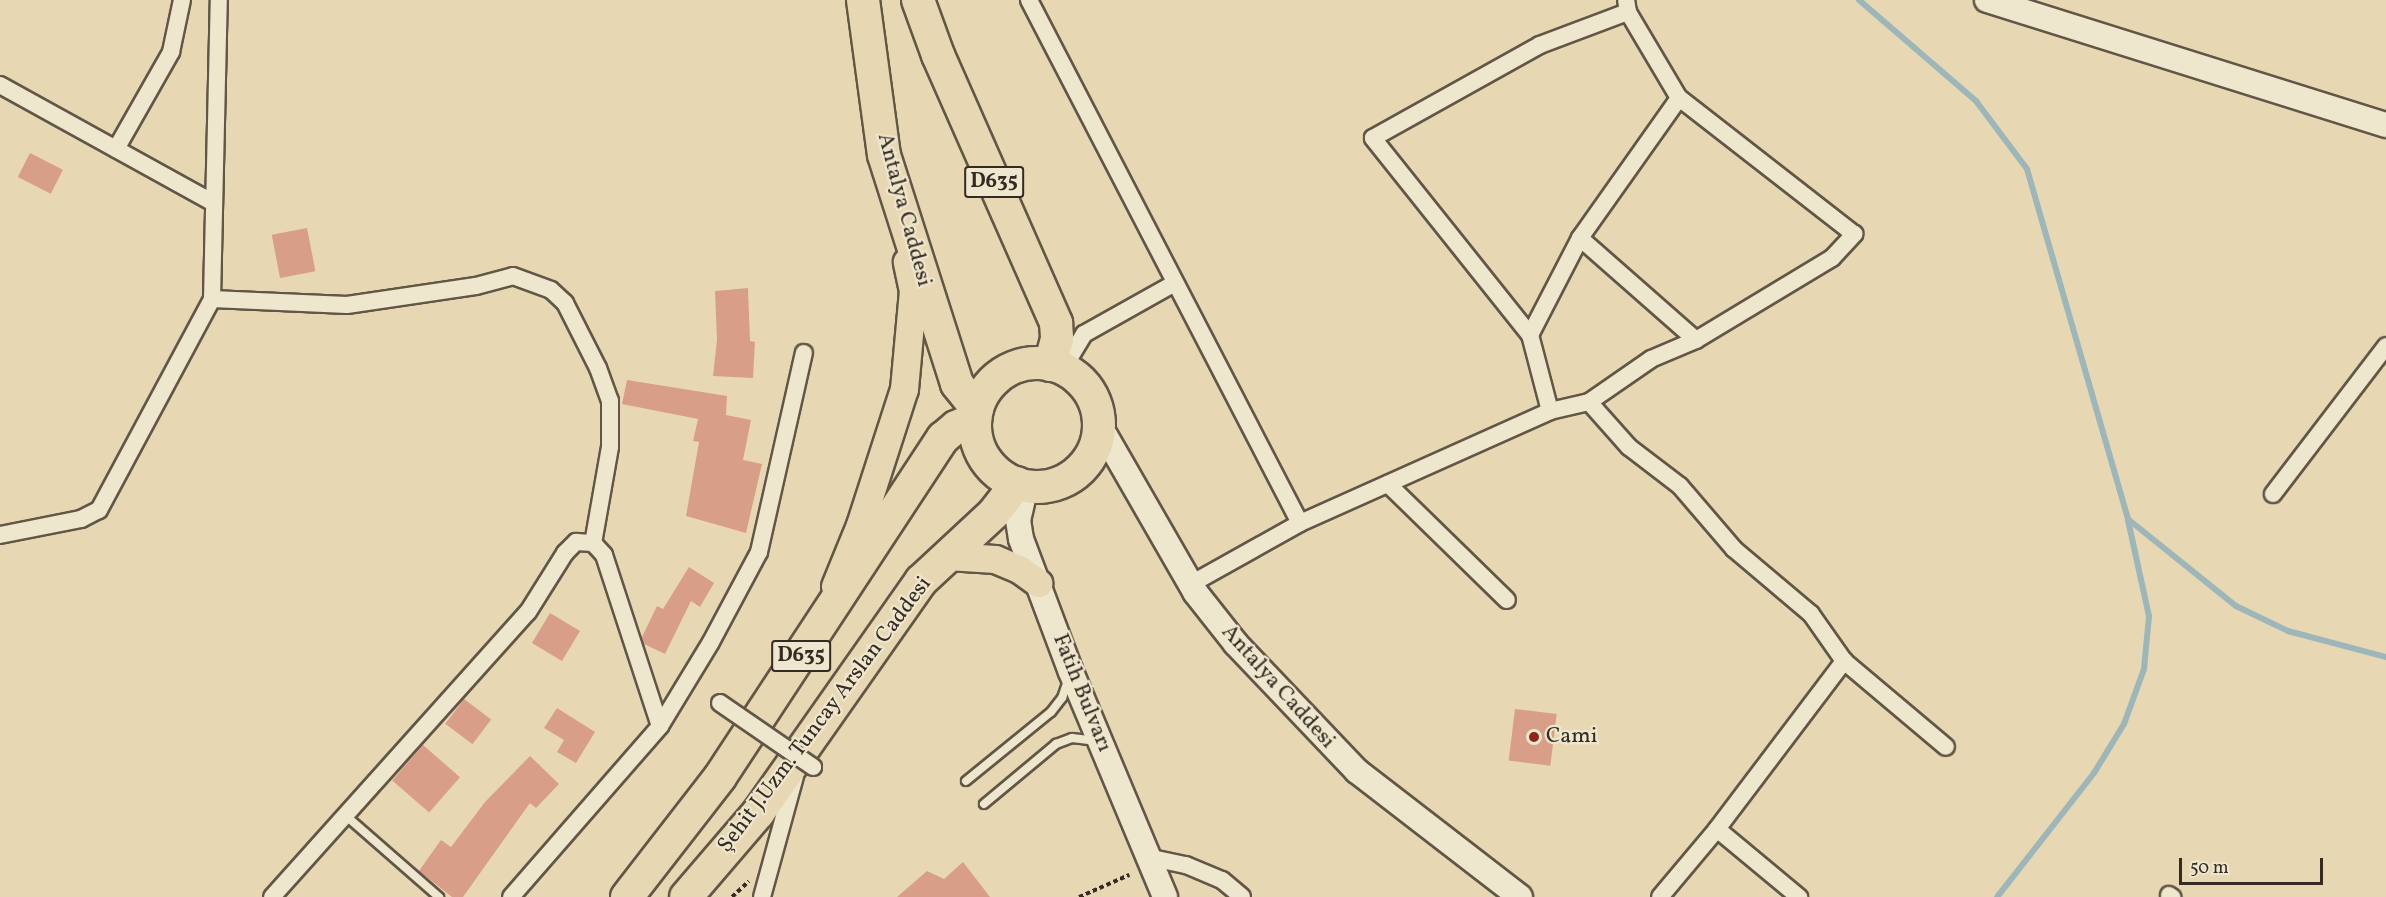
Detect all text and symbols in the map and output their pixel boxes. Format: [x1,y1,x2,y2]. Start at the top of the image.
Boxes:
street label: Antalya Caddesi [871,130,937,290]
road number: D635 [964,164,1024,200]
street label: Şehit J.Uzm. Tuncay Arslan Caddesi [712,571,938,859]
street label: Antalya Caddesi [1215,620,1341,754]
street label: Fatih Bulvarı [1046,630,1118,756]
road number: D635 [771,638,831,674]
place label: Cami [1546,724,1597,750]
marker: Cami [1527,730,1541,744]
scale bar [2182,846,2326,884]
text: 50 m [2190,856,2229,881]

